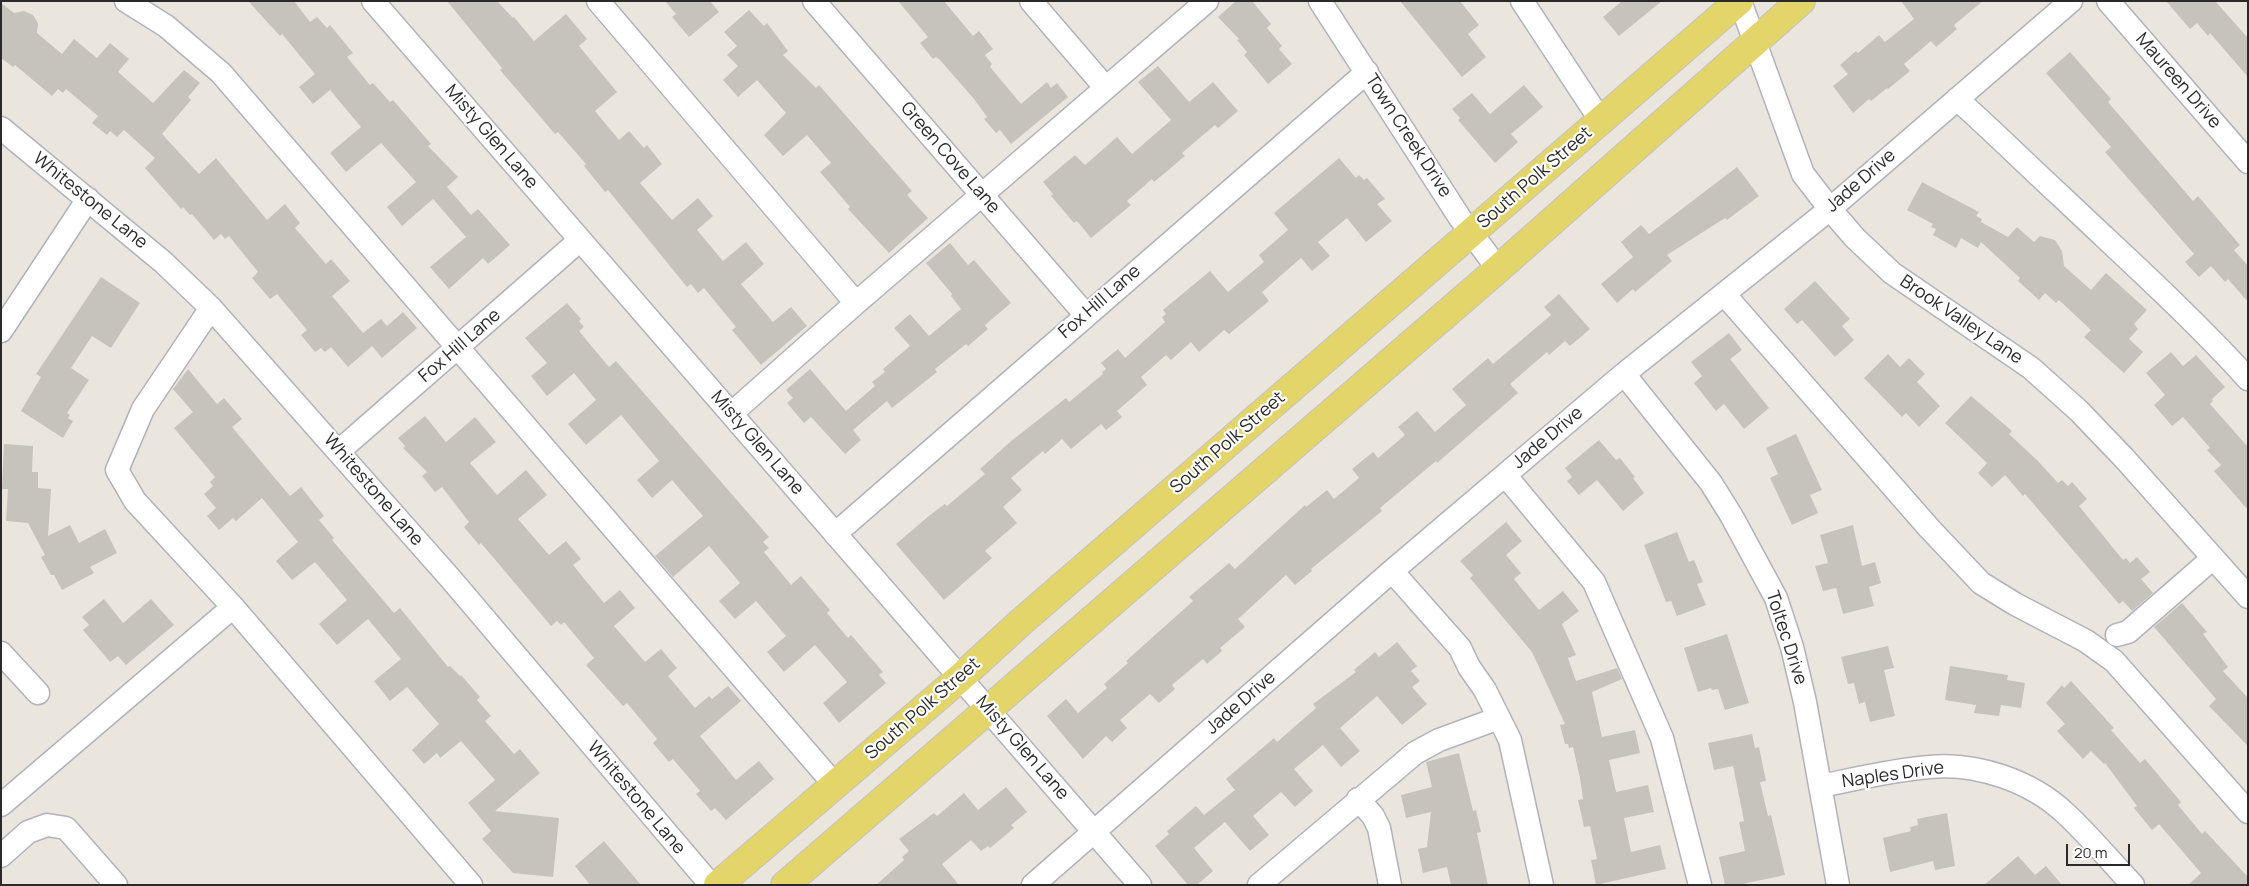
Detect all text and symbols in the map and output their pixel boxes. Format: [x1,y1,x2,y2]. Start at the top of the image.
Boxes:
street label: Maureen Drive [2131,29,2225,133]
street label: Town Creek Drive [1360,70,1456,202]
street label: Misty Glen Lane [440,81,542,193]
street label: Green Cove Lane [896,98,1004,218]
street label: South Polk Street [1473,122,1597,234]
street label: Jade Drive [1822,145,1900,217]
street label: Whitestone Lane [28,148,152,254]
street label: Fox Hill Lane [1055,261,1145,343]
street label: Brook Valley Lane [1896,271,2026,369]
street label: Fox Hill Lane [415,305,505,387]
street label: Misty Glen Lane [706,387,808,499]
street label: South Polk Street [1166,387,1290,499]
street label: Jade Drive [1508,402,1588,474]
street label: Whitestone Lane [319,430,427,550]
street label: Toltec Drive [1761,588,1811,688]
street label: South Polk Street [861,653,985,765]
street label: Jade Drive [1202,667,1280,739]
street label: Misty Glen Lane [971,692,1073,804]
street label: Whitestone Lane [582,737,690,859]
street label: Naples Drive [1841,757,1945,793]
scale bar [2069,834,2133,866]
text: 20 m [2074,842,2107,863]

